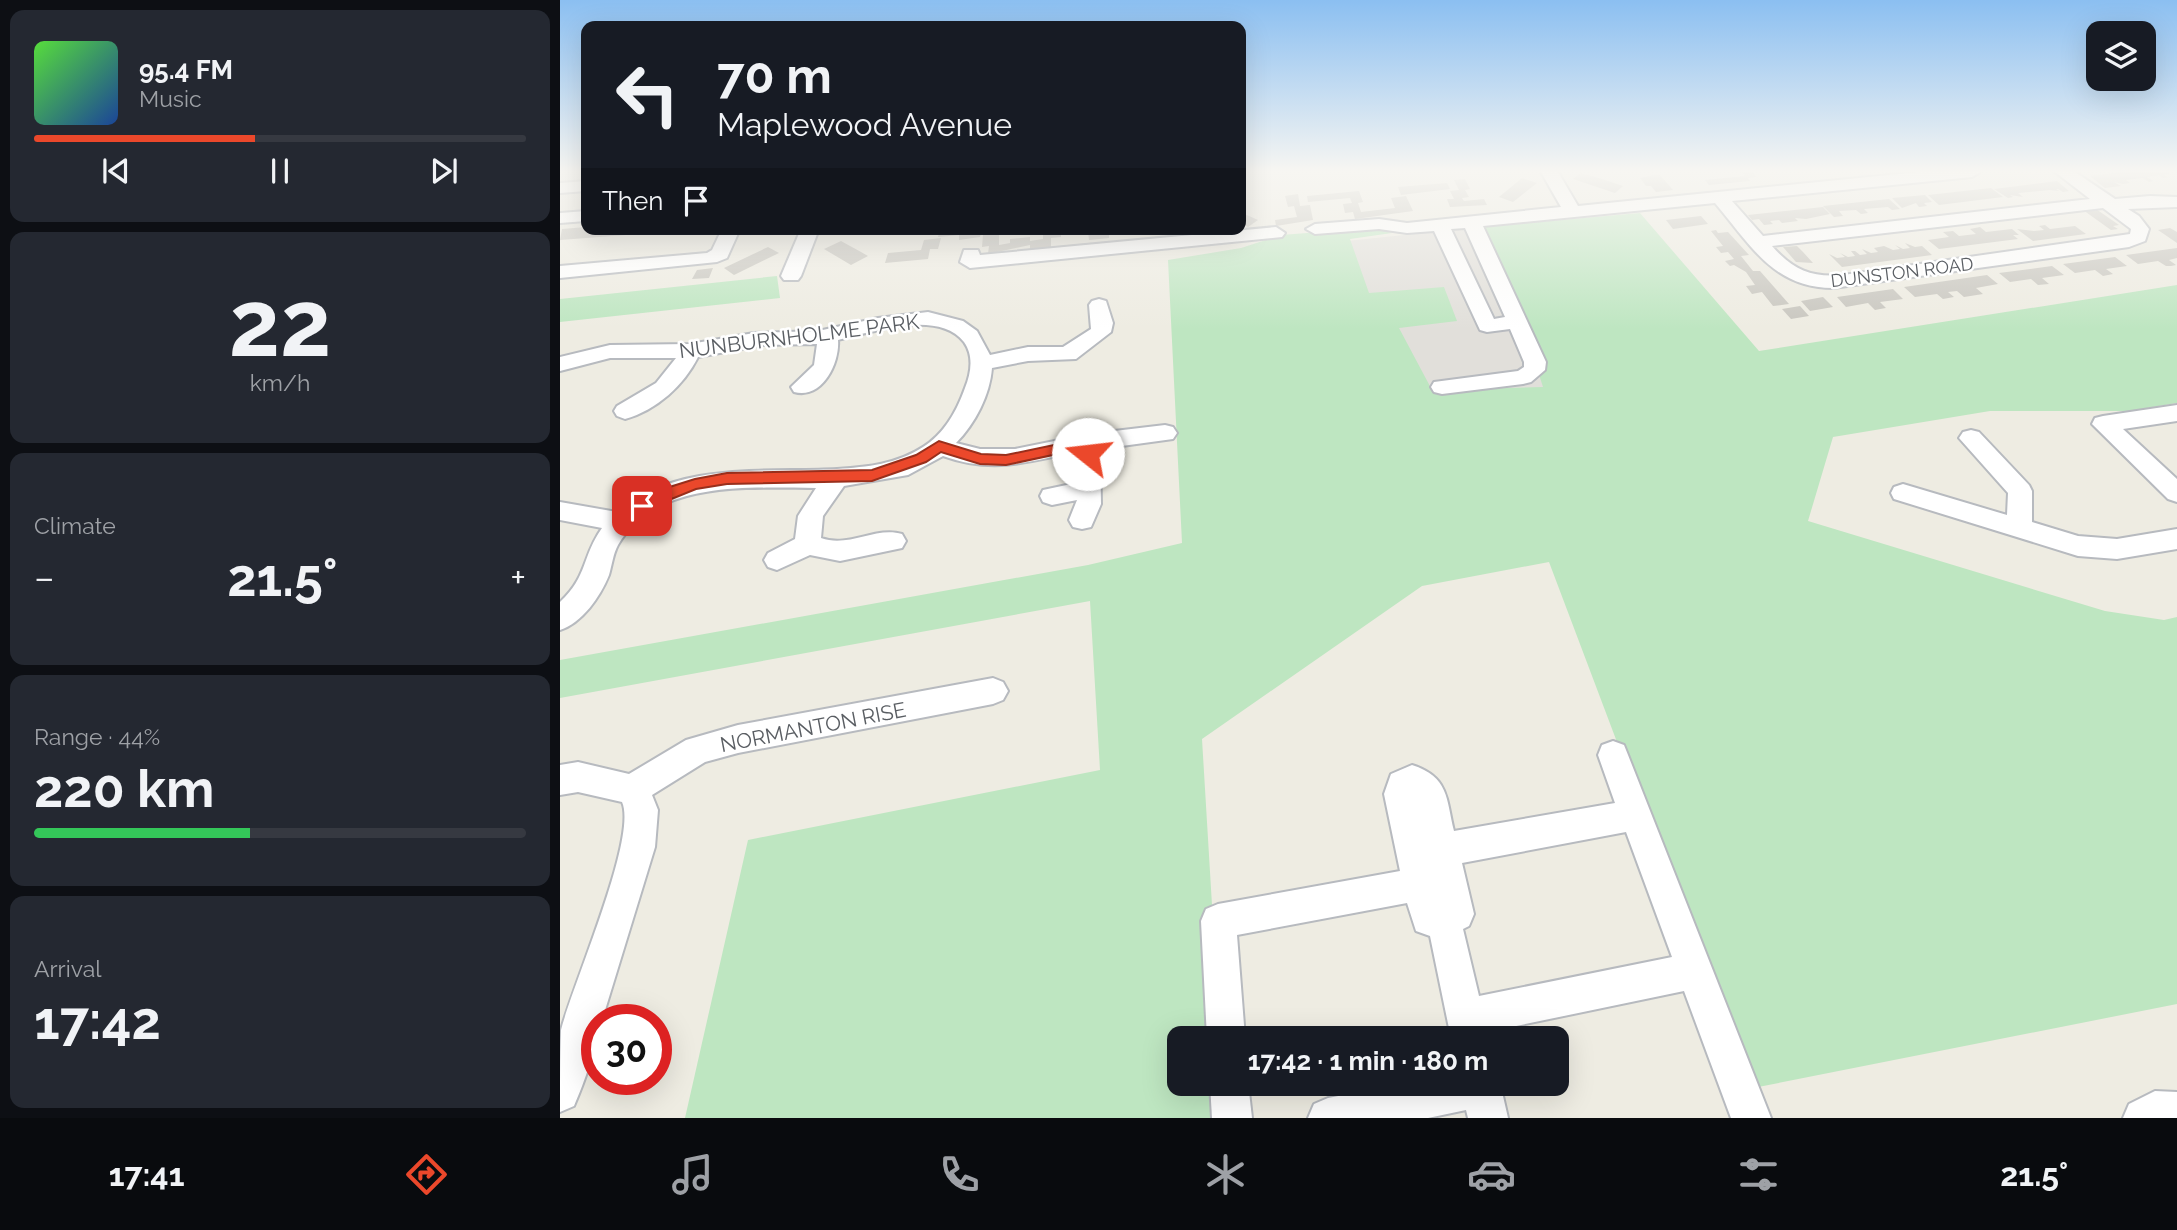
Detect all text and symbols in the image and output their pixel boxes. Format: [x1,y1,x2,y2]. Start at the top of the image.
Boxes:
map controls [2086,21,2156,91]
button: layers [2086,21,2156,91]
text: 70 m [717,47,832,104]
icon: left [602,49,693,140]
text: 95.4 FM [139,55,233,85]
text: Music [139,85,202,112]
text: Maplewood Avenue [717,106,1012,143]
icon: previous [97,152,135,190]
icon: pause [261,152,299,190]
icon: next [425,152,463,190]
icon: arrive [677,182,715,220]
text: Then [602,186,663,216]
street label: DUNSTON ROAD [1829,253,1975,291]
text: 22 [229,270,331,377]
street label: NUNBURNHOLME PARK [678,309,921,363]
text: km/h [250,369,310,396]
position arrow [1051,417,1125,491]
pin [612,476,672,536]
icon: arrive [623,487,661,525]
text: Climate [34,512,116,539]
text: 21.5° [227,547,338,608]
text: − [34,555,54,600]
text: + [510,555,526,600]
street label: NORMANTON RISE [718,697,908,757]
text: Range · 44% [34,723,160,750]
text: 220 km [34,758,215,819]
text: Arrival [34,955,101,982]
text: 17:42 [34,990,161,1051]
speed limit sign: 30 [581,1004,672,1095]
text: 17:42 · 1 min · 180 m [1248,1046,1488,1076]
icon: directions [402,1150,451,1199]
icon: music [668,1150,717,1199]
icon: phone [935,1150,984,1199]
icon: climate [1201,1150,1250,1199]
icon: car [1467,1150,1516,1199]
icon: filters [1734,1150,1783,1199]
text: 17:41 [109,1156,184,1193]
text: 21.5° [2000,1156,2068,1193]

